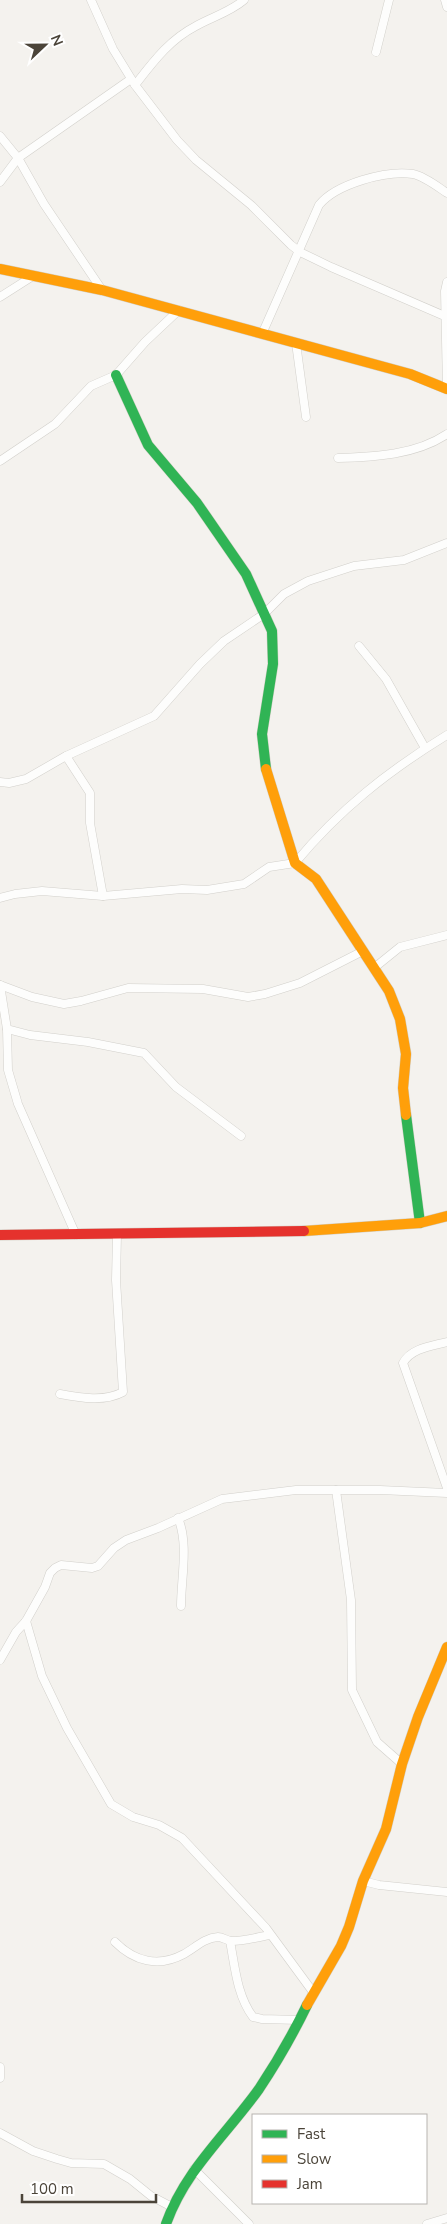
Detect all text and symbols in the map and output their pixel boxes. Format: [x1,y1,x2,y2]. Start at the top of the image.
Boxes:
north arrow [20,20,70,70]
text: N [46,32,67,49]
legend [252,2114,427,2204]
text: Fast [297,2124,326,2144]
text: Slow [297,2149,332,2169]
scale bar [22,2172,156,2204]
text: Jam [296,2174,323,2194]
text: 100 m [30,2179,74,2199]

